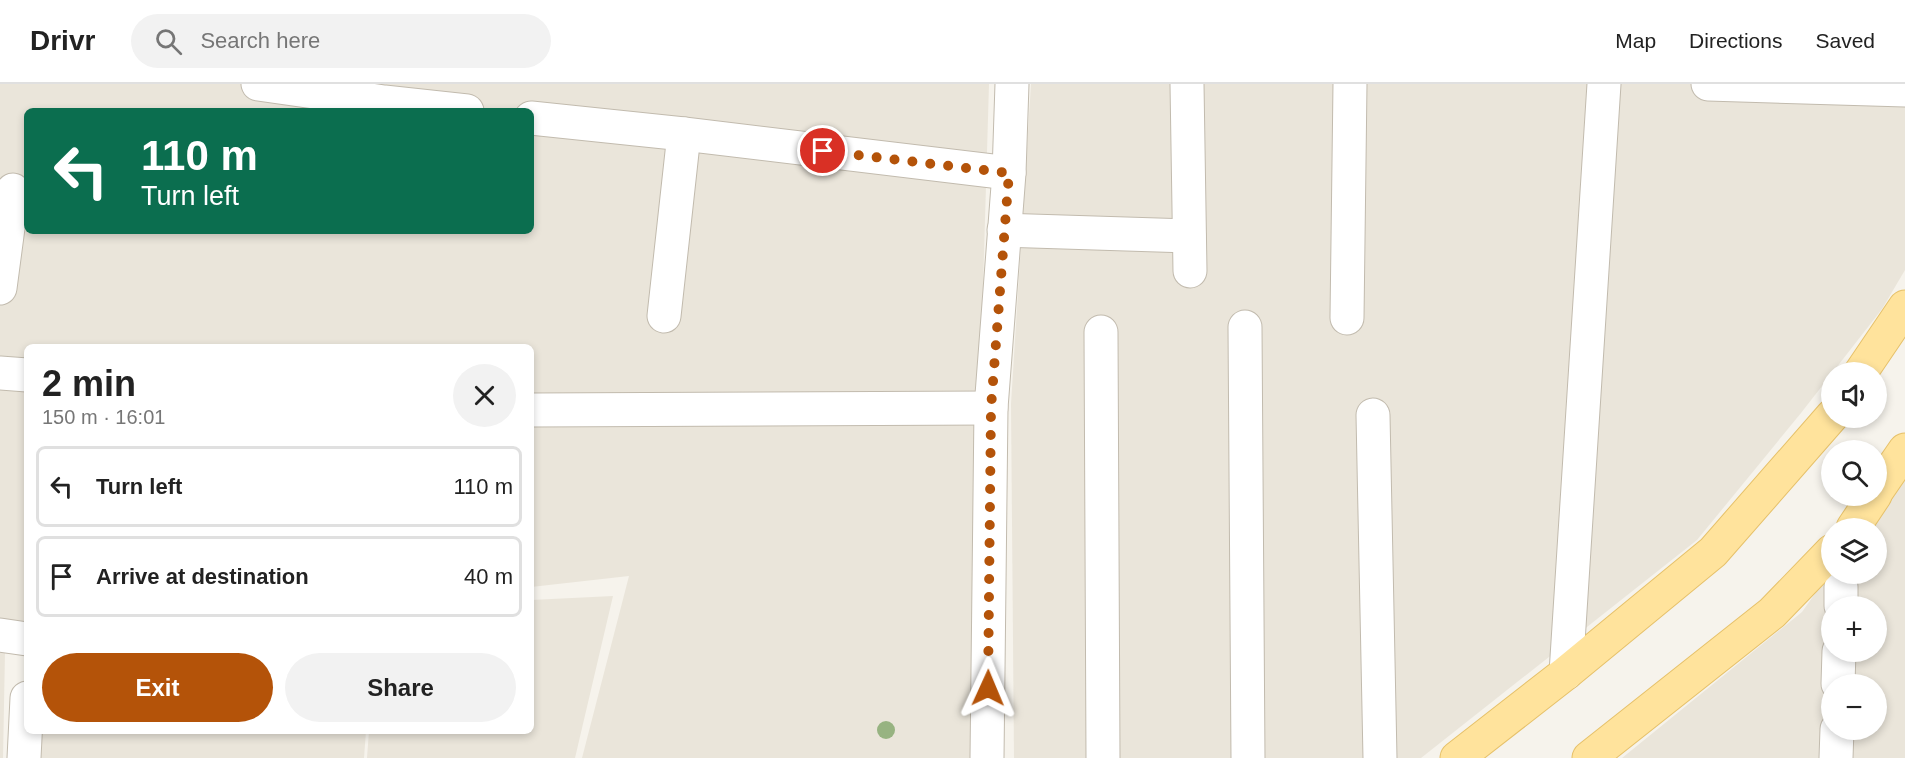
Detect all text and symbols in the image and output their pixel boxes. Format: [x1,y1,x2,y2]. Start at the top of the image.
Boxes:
search box [131,14,551,68]
text: Drivr [30,25,95,56]
icon: search [152,25,185,58]
text: Search here [200,28,320,53]
text: Map [1615,29,1656,52]
text: Directions [1689,29,1782,52]
text: Saved [1815,29,1875,52]
pin [797,125,848,176]
icon: left [42,132,120,210]
text: 110 m [141,132,258,179]
icon: arrive [806,134,839,167]
text: Turn left [141,181,239,211]
map controls [1821,362,1887,740]
button: sound [1821,362,1887,428]
text: 2 min [42,363,136,404]
button: close [453,364,516,427]
text: 150 m · 16:01 [42,406,165,428]
button: search [1821,440,1887,506]
icon: left [45,470,78,503]
text: Turn left [96,474,182,499]
text: 110 m [453,474,513,499]
button: layers [1821,518,1887,584]
icon: arrive [45,560,78,593]
text: Arrive at destination [96,564,309,589]
text: 40 m [464,564,513,589]
button: + [1821,596,1887,662]
button: Exit [42,653,273,722]
button: Share [285,653,516,722]
position arrow [956,656,1020,720]
button: − [1821,674,1887,740]

